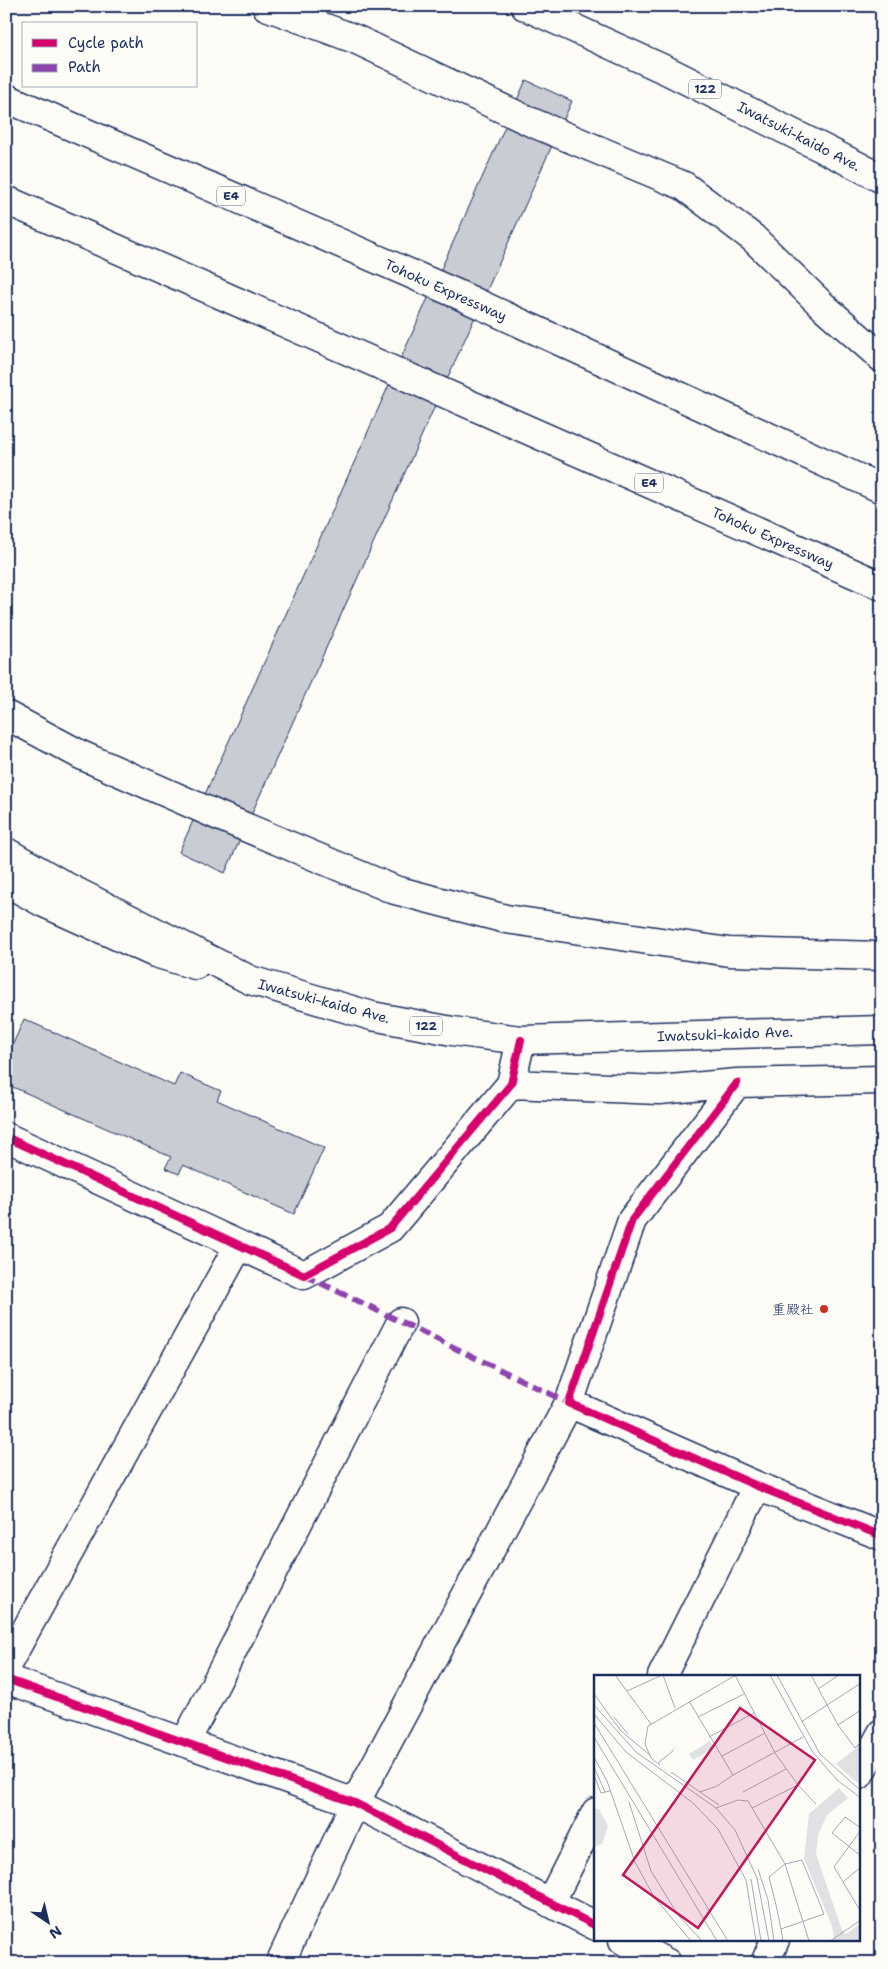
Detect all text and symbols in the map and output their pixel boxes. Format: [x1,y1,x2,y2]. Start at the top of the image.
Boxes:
legend [22,22,198,88]
text: Cycle path [68,33,144,53]
text: Path [68,57,101,77]
road number: 122 [689,80,721,98]
street label: Iwatsuki-kaido Ave. [734,97,864,175]
road number: E4 [217,187,245,206]
street label: Tohoku Expressway [382,255,510,325]
road number: E4 [635,473,663,492]
street label: Tohoku Expressway [709,503,837,573]
street label: Iwatsuki-kaido Ave. [256,975,392,1027]
road number: 122 [410,1016,442,1036]
street label: Iwatsuki-kaido Ave. [657,1023,793,1045]
place label: 重殿社 [772,1300,814,1318]
marker: 重殿社 [818,1303,830,1315]
inset map [594,1675,860,1942]
north arrow [22,1896,72,1946]
text: N [46,1922,65,1943]

